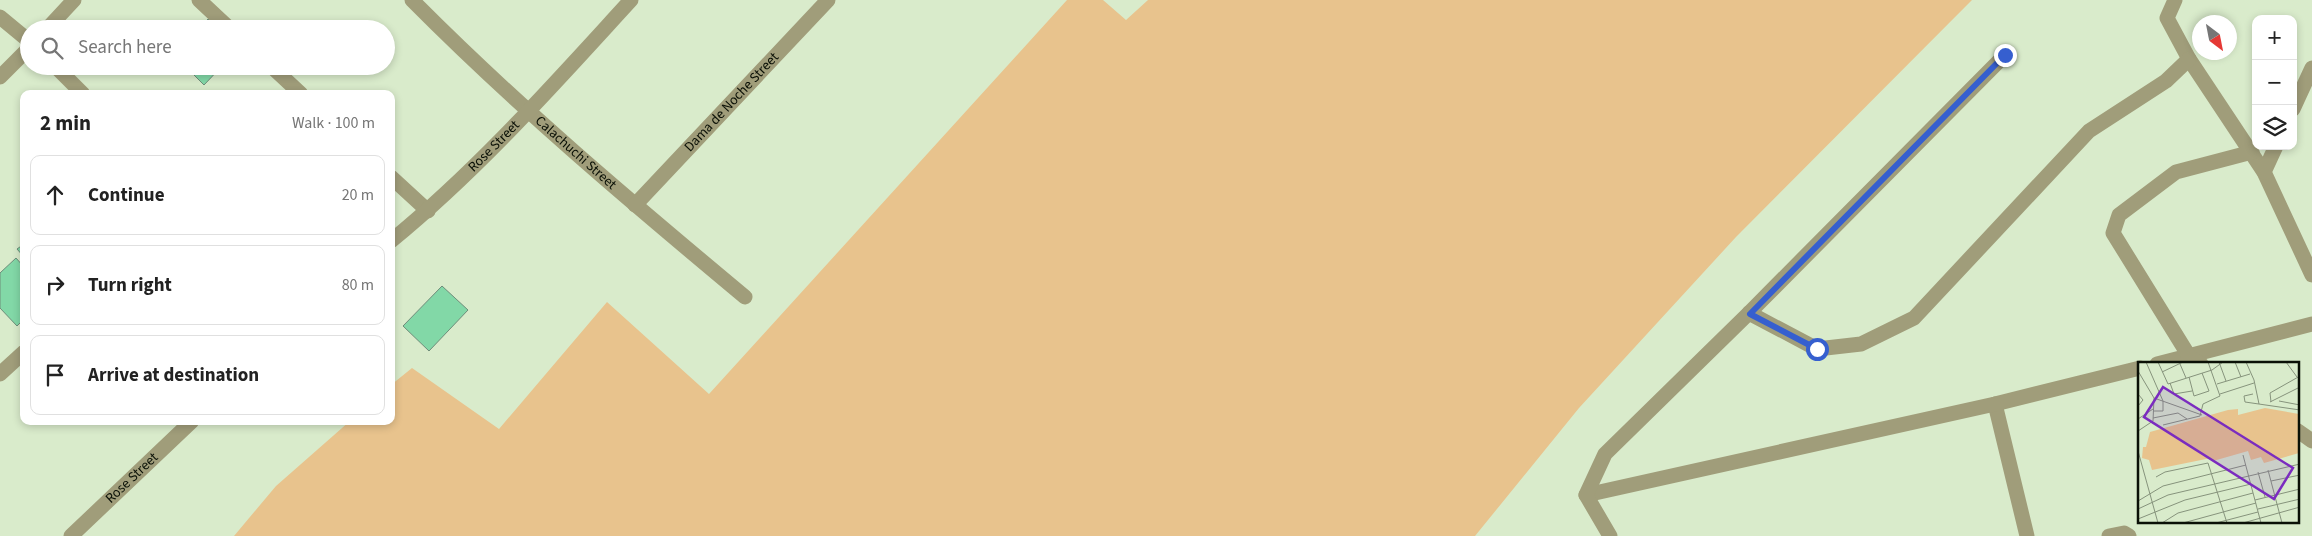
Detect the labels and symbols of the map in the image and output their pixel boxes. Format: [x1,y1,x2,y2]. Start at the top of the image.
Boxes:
north arrow [2192,15,2237,60]
route end [1994,44,2017,67]
street label: Dama de Noche Street [680,48,784,157]
street label: Calachuchi Street [530,111,621,194]
street label: Rose Street [464,116,525,177]
route start [1806,338,1829,361]
inset map [2138,362,2300,524]
street label: Rose Street [101,448,163,508]

